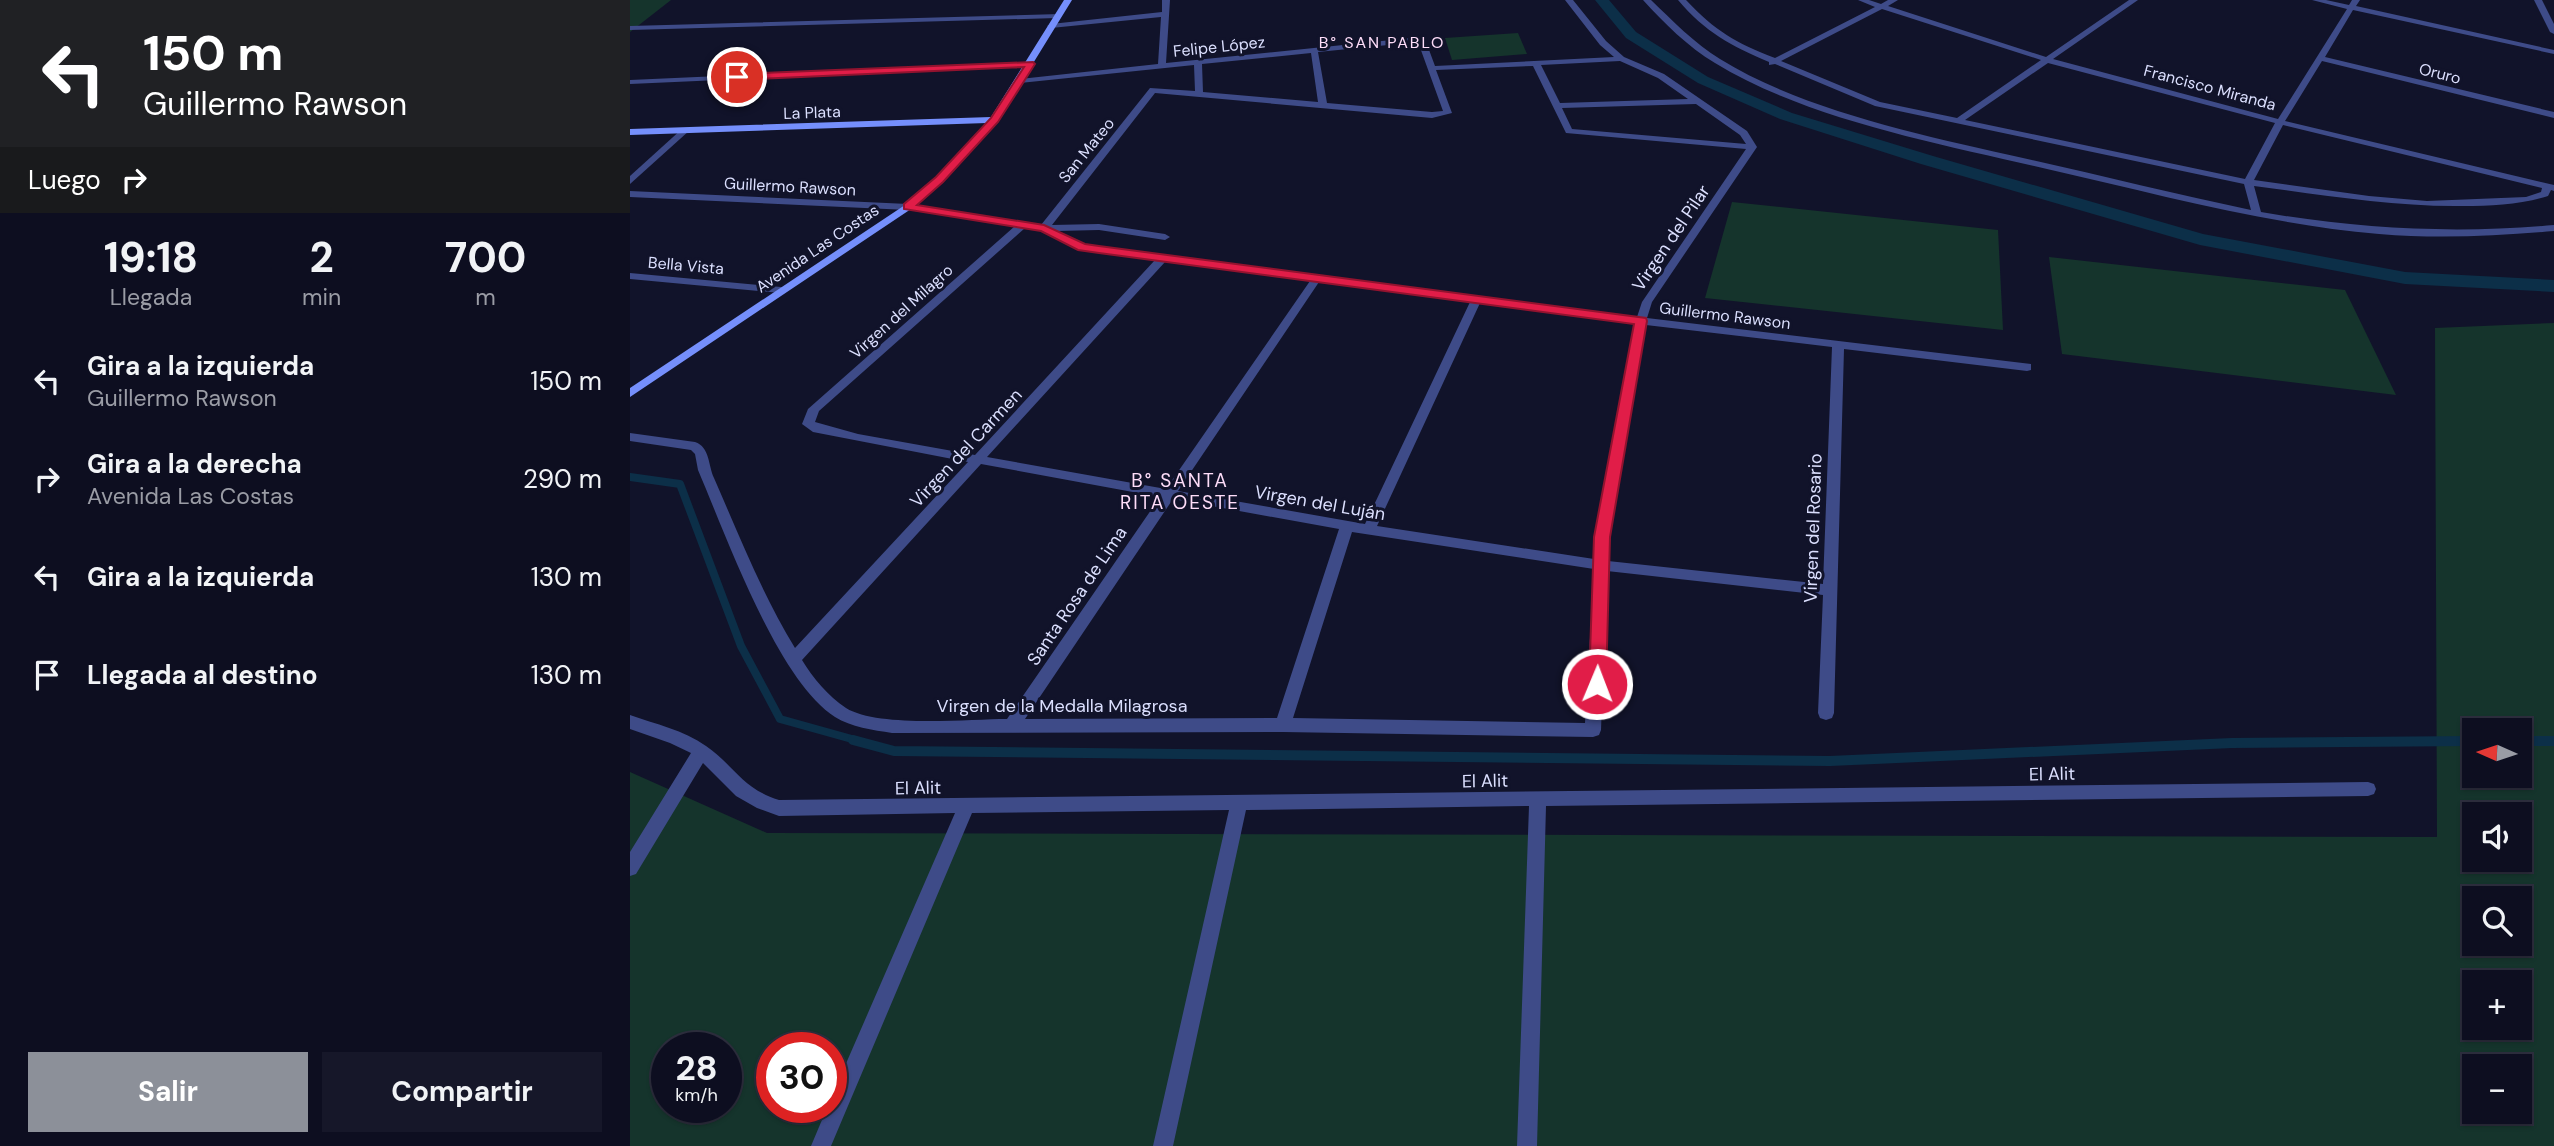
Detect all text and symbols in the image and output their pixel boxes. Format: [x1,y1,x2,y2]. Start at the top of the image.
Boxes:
text: 150 m [143,21,283,85]
icon: left [28,28,119,119]
street label: Felipe López [1172,31,1266,62]
district label: B° SAN PABLO [1319,32,1445,53]
pin [707,47,767,107]
icon: arrive [718,58,756,96]
street label: Oruro [2417,58,2463,89]
street label: Francisco Miranda [2141,60,2278,115]
text: Guillermo Rawson [143,83,407,125]
street label: La Plata [783,101,841,124]
street label: San Mateo [1054,113,1119,187]
icon: right [115,161,153,199]
text: Luego [28,163,101,197]
street label: Guillermo Rawson [723,173,856,200]
street label: Virgen del Pilar [1627,180,1716,296]
street label: Avenida Las Costas [752,199,883,297]
text: 19:18 [104,230,198,285]
text: 2 [309,230,334,285]
text: 700 [445,230,526,285]
street label: Bella Vista [647,252,725,279]
street label: Virgen del Milagro [845,259,957,363]
text: Llegada [110,282,192,312]
text: min [302,282,341,312]
text: m [475,282,496,312]
street label: Guillermo Rawson [1658,297,1792,334]
text: Gira a la izquierda [87,349,314,383]
icon: left [28,362,66,400]
text: 150 m [530,364,602,398]
text: Guillermo Rawson [87,383,277,413]
street label: Virgen del Carmen [905,383,1027,513]
text: Gira a la derecha [87,447,302,481]
street label: Virgen del Rosario [1798,453,1828,603]
icon: right [28,460,66,498]
text: 290 m [523,462,602,496]
district label: B° SANTA RITA OESTE [1120,468,1240,515]
street label: Virgen del Luján [1253,480,1387,526]
text: Avenida Las Costas [87,481,294,511]
street label: Santa Rosa de Lima [1022,522,1132,670]
icon: left [28,558,66,596]
text: Gira a la izquierda [87,560,314,594]
text: 130 m [531,560,602,594]
position arrow [1560,647,1634,721]
icon: arrive [28,656,66,694]
text: Llegada al destino [87,658,318,692]
text: 130 m [531,658,602,692]
street label: Virgen de la Medalla Milagrosa [937,694,1187,718]
north arrow [2462,718,2532,788]
map controls [2462,718,2532,1124]
street label: El Alit [2029,762,2075,786]
street label: El Alit [1462,769,1508,793]
street label: El Alit [895,776,941,800]
button: sound [2462,802,2532,872]
button: search [2462,886,2532,956]
button: + [2462,970,2532,1040]
speed limit sign: 30 [756,1032,847,1123]
text: 28 [675,1045,718,1091]
button: Salir [28,1052,308,1132]
button: Compartir [322,1052,602,1132]
button: − [2462,1054,2532,1124]
text: km/h [675,1083,718,1107]

